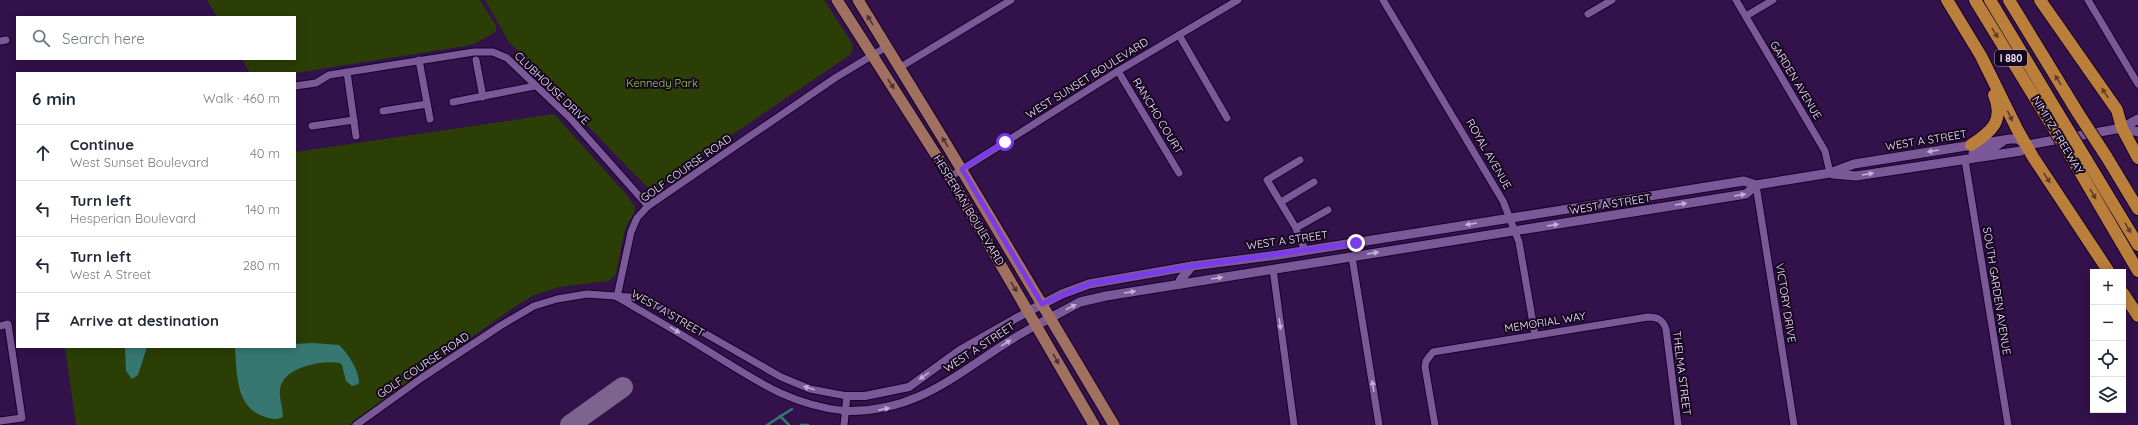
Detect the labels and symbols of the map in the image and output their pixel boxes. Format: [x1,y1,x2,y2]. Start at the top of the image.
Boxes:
one-way arrow [866,15,874,25]
one-way arrow [1992,27,1999,39]
street label: WEST SUNSET BOULEVARD [1023,34,1151,121]
street label: GARDEN AVENUE [1767,38,1825,122]
street label: CLUBHOUSE DRIVE [512,49,592,127]
road number: I 880 [1995,50,2027,66]
one-way arrow [2054,74,2061,86]
street label: RANCHO COURT [1130,75,1186,157]
park label: Kennedy Park [626,76,698,90]
one-way arrow [888,79,895,90]
one-way arrow [2101,88,2109,98]
street label: NIMITZ FREEWAY [2029,93,2087,177]
one-way arrow [2007,110,2014,121]
street label: ROYAL AVENUE [1463,116,1515,192]
street label: WEST A STREET [1884,127,1968,153]
street label: GOLF COURSE ROAD [638,131,734,205]
route start [996,133,1014,151]
one-way arrow [942,136,949,148]
one-way arrow [1927,148,1939,154]
street label: HESPERIAN BOULEVARD [930,152,1008,268]
one-way arrow [1862,171,1874,177]
one-way arrow [2043,173,2051,183]
one-way arrow [2090,188,2097,200]
street label: WEST A STREET [1568,191,1652,217]
one-way arrow [1734,192,1746,198]
one-way arrow [1675,201,1687,207]
one-way arrow [1465,222,1477,228]
one-way arrow [1547,222,1559,228]
one-way arrow [2124,222,2131,234]
street label: SOUTH GARDEN AVENUE [1980,226,2014,356]
street label: WEST A STREET [1245,227,1329,253]
route end [1347,234,1365,252]
one-way arrow [1367,250,1380,256]
street label: VICTORY DRIVE [1773,262,1799,344]
one-way arrow [1211,275,1224,281]
one-way arrow [1011,281,1018,292]
street label: WEST A STREET [629,286,707,340]
one-way arrow [1124,289,1136,295]
one-way arrow [1065,304,1077,311]
street label: MEMORIAL WAY [1503,309,1587,335]
one-way arrow [1277,318,1283,330]
street label: WEST A STREET [941,319,1018,375]
one-way arrow [670,326,680,334]
street label: GOLF COURSE ROAD [374,329,472,401]
street label: THELMA STREET [1670,330,1694,416]
one-way arrow [1001,339,1011,347]
one-way arrow [1052,353,1059,365]
one-way arrow [919,372,930,380]
one-way arrow [1370,380,1376,393]
one-way arrow [802,385,814,391]
one-way arrow [878,405,890,411]

